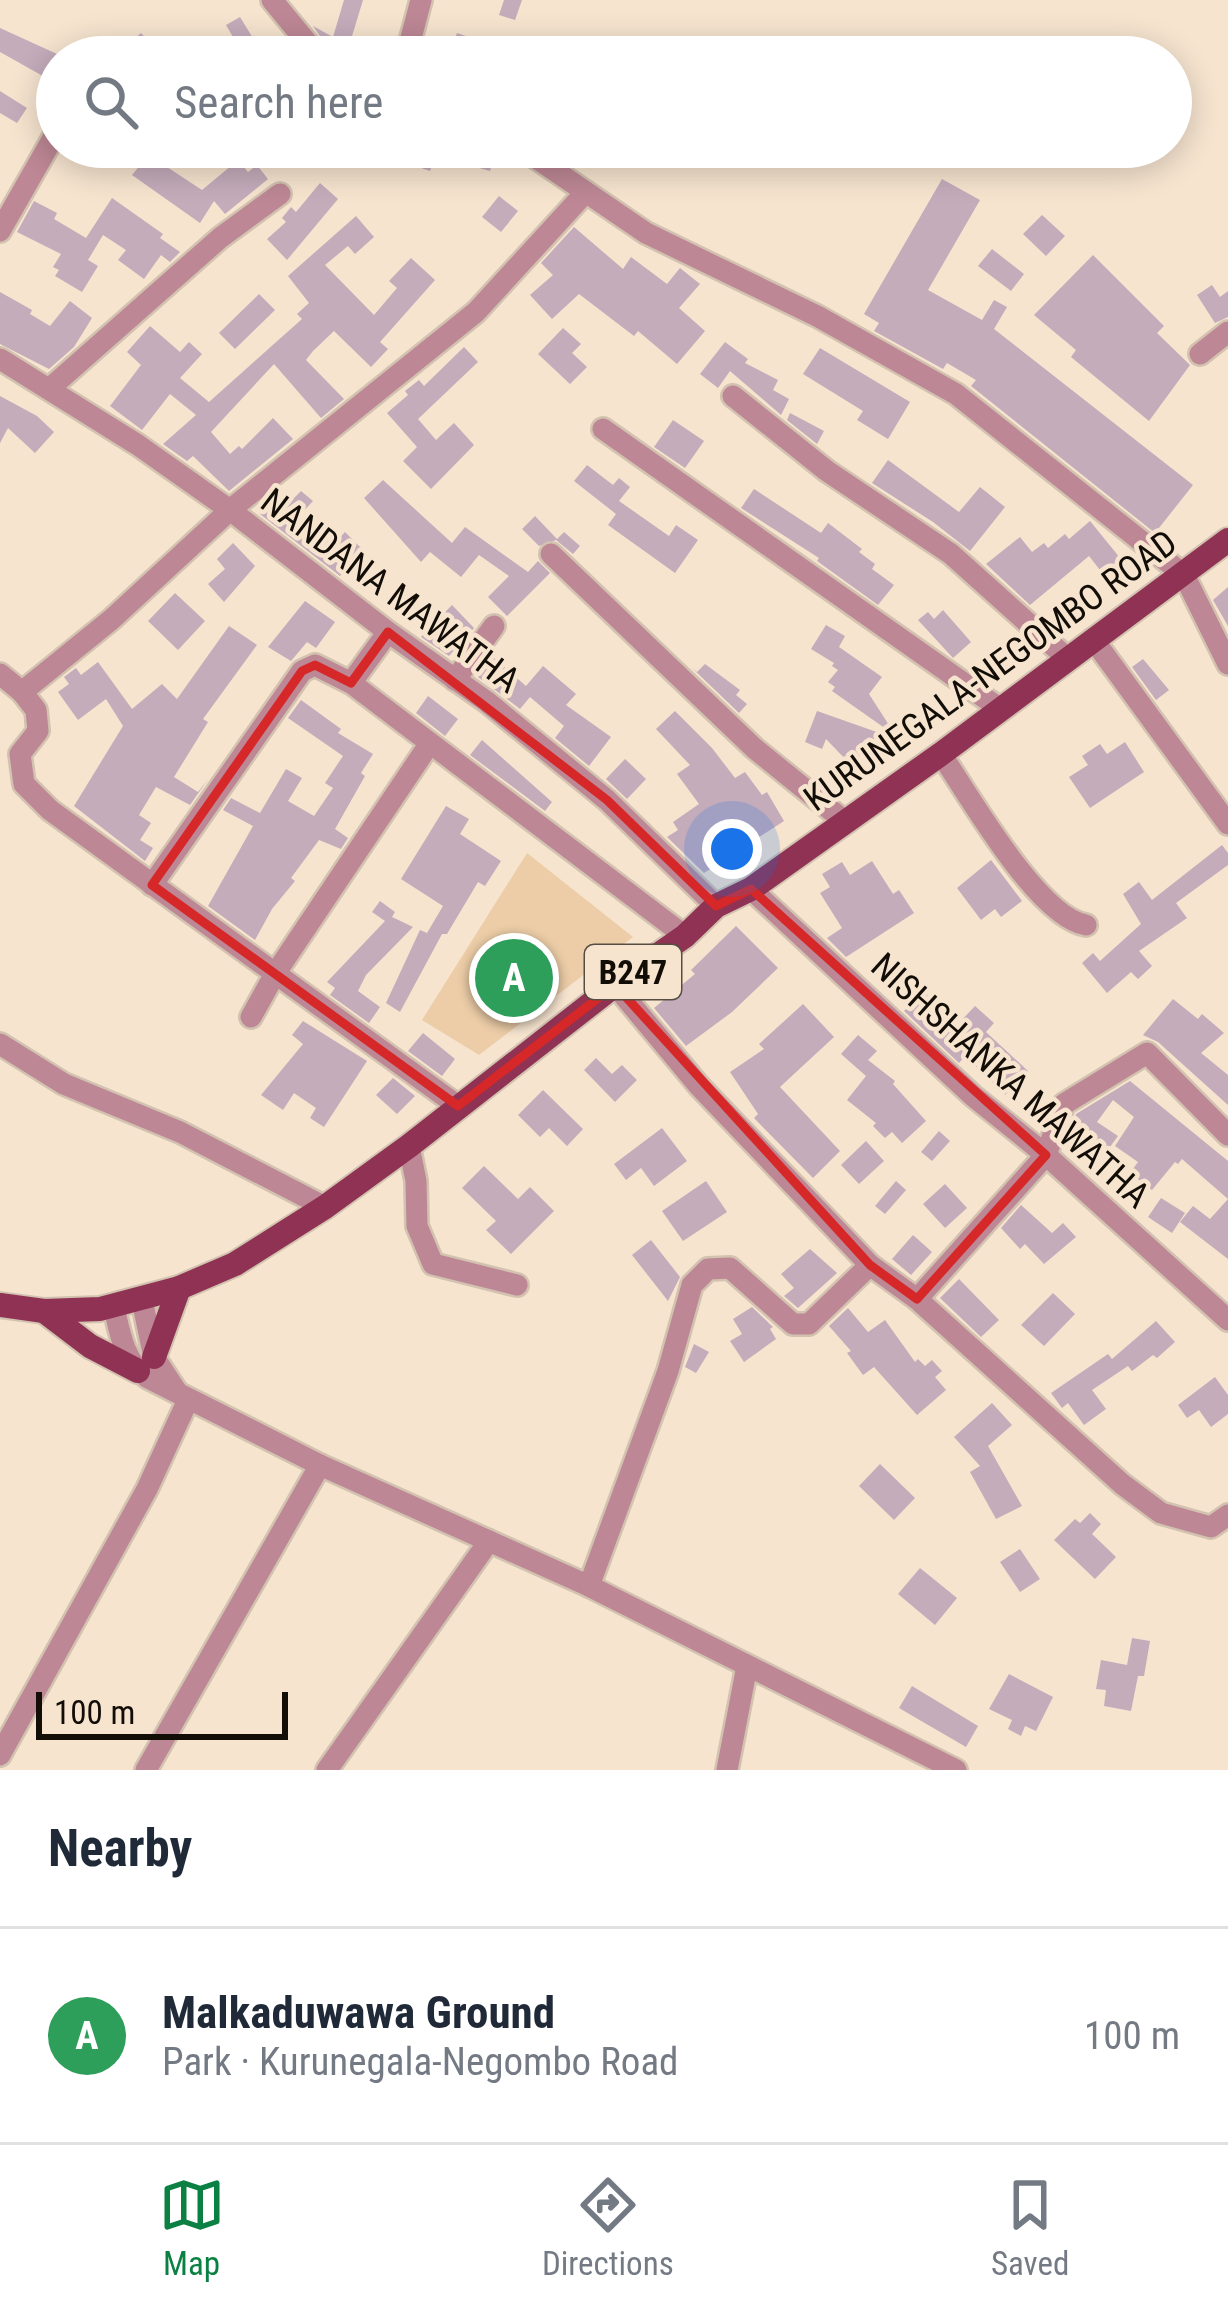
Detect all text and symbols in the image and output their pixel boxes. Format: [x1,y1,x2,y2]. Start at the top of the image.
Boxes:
search box [36,36,1192,168]
icon: search [78,69,144,135]
text: Search here [174,76,383,129]
street label: NANDANA MAWATHA [253,480,528,702]
street label: KURUNEGALA-NEGOMBO ROAD [796,522,1185,820]
your location [702,819,762,879]
pin: A [475,933,553,1023]
road number: B247 [585,945,681,999]
street label: NISHSHANKA MAWATHA [863,945,1158,1217]
scale bar [36,1686,288,1739]
text: 100 m [54,1693,135,1732]
text: Nearby [48,1819,192,1878]
text: Malkaduwawa Ground [162,1986,555,2039]
text: A [75,2013,99,2059]
text: 100 m [1084,2013,1180,2059]
text: Park · Kurunegala-Negombo Road [162,2039,678,2085]
tab: Map [159,2172,225,2283]
tab: Directions [542,2172,674,2283]
tab: Saved [991,2172,1069,2283]

